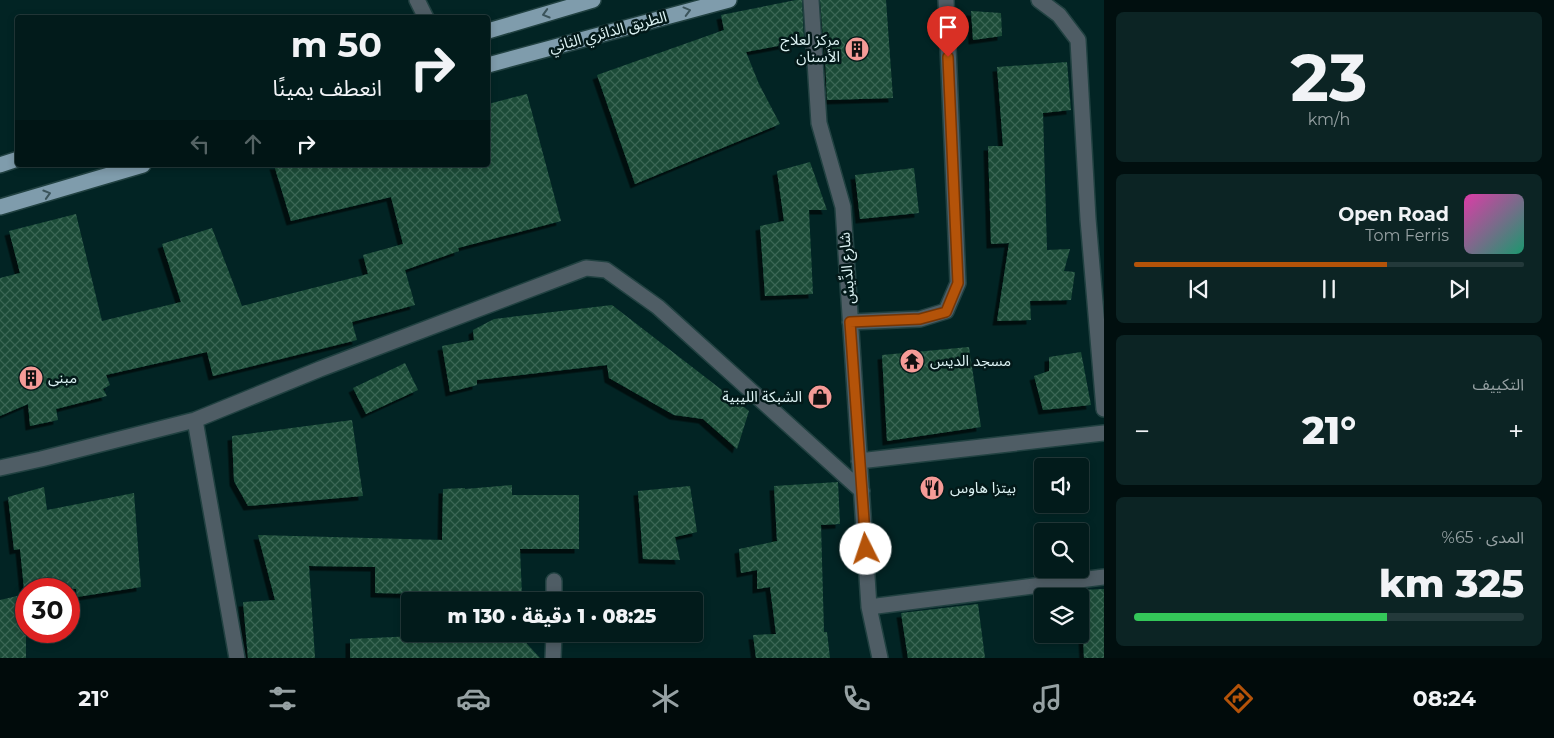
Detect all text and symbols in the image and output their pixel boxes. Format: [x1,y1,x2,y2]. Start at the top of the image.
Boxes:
pin [927,6,969,57]
street label: الطريق الدائري الثاني [547,7,669,59]
one-way arrow [682,7,690,17]
one-way arrow [543,8,551,18]
icon: arrive [934,13,962,41]
text: 50 m [291,23,382,66]
place label: مركز لعلاج الأسنان [780,30,840,66]
icon: right [400,35,465,100]
building icon: مركز لعلاج الأسنان [844,36,870,62]
text: 23 [1291,38,1367,117]
text: انعطف يمينًا [272,75,382,102]
text: km/h [1308,110,1350,129]
icon: left [186,130,214,158]
icon: ahead [239,130,267,158]
icon: right [292,130,320,158]
one-way arrow [42,189,50,199]
text: Open Road [1338,203,1449,226]
text: Tom Ferris [1365,226,1449,245]
street label: شارع الدِّيسْ [834,231,861,305]
icon: previous [1185,275,1213,303]
icon: pause [1315,275,1343,303]
icon: next [1445,275,1473,303]
temple icon: مسجد الديس [899,348,925,374]
place label: مسجد الديس [930,351,1011,370]
building icon: مبنى [18,365,44,391]
place label: مبنى [48,368,77,387]
text: التكييف [1472,375,1524,394]
shop icon: الشبكة الليبية [807,384,833,410]
place label: الشبكة الليبية [722,387,802,406]
text: 21° [1302,407,1356,454]
text: − [1134,414,1150,448]
text: + [1508,414,1524,448]
map controls [1034,458,1089,643]
button: sound [1034,458,1089,513]
restaurant icon: بيتزا هاوس [919,475,945,501]
place label: بيتزا هاوس [950,478,1016,497]
position arrow [839,522,891,574]
button: search [1034,523,1089,578]
text: المدى · 65% [1442,528,1524,547]
text: 325 km [1379,560,1524,607]
speed limit sign: 30 [15,578,80,643]
button: layers [1034,588,1089,643]
text: 08:25 · 1 دقيقة · 130 m [448,605,656,628]
icon: filters [265,681,300,716]
icon: car [456,681,491,716]
icon: climate [648,681,683,716]
icon: phone [839,681,874,716]
icon: music [1030,681,1065,716]
icon: directions [1221,681,1256,716]
text: 21° [78,685,109,712]
text: 08:24 [1413,685,1476,712]

